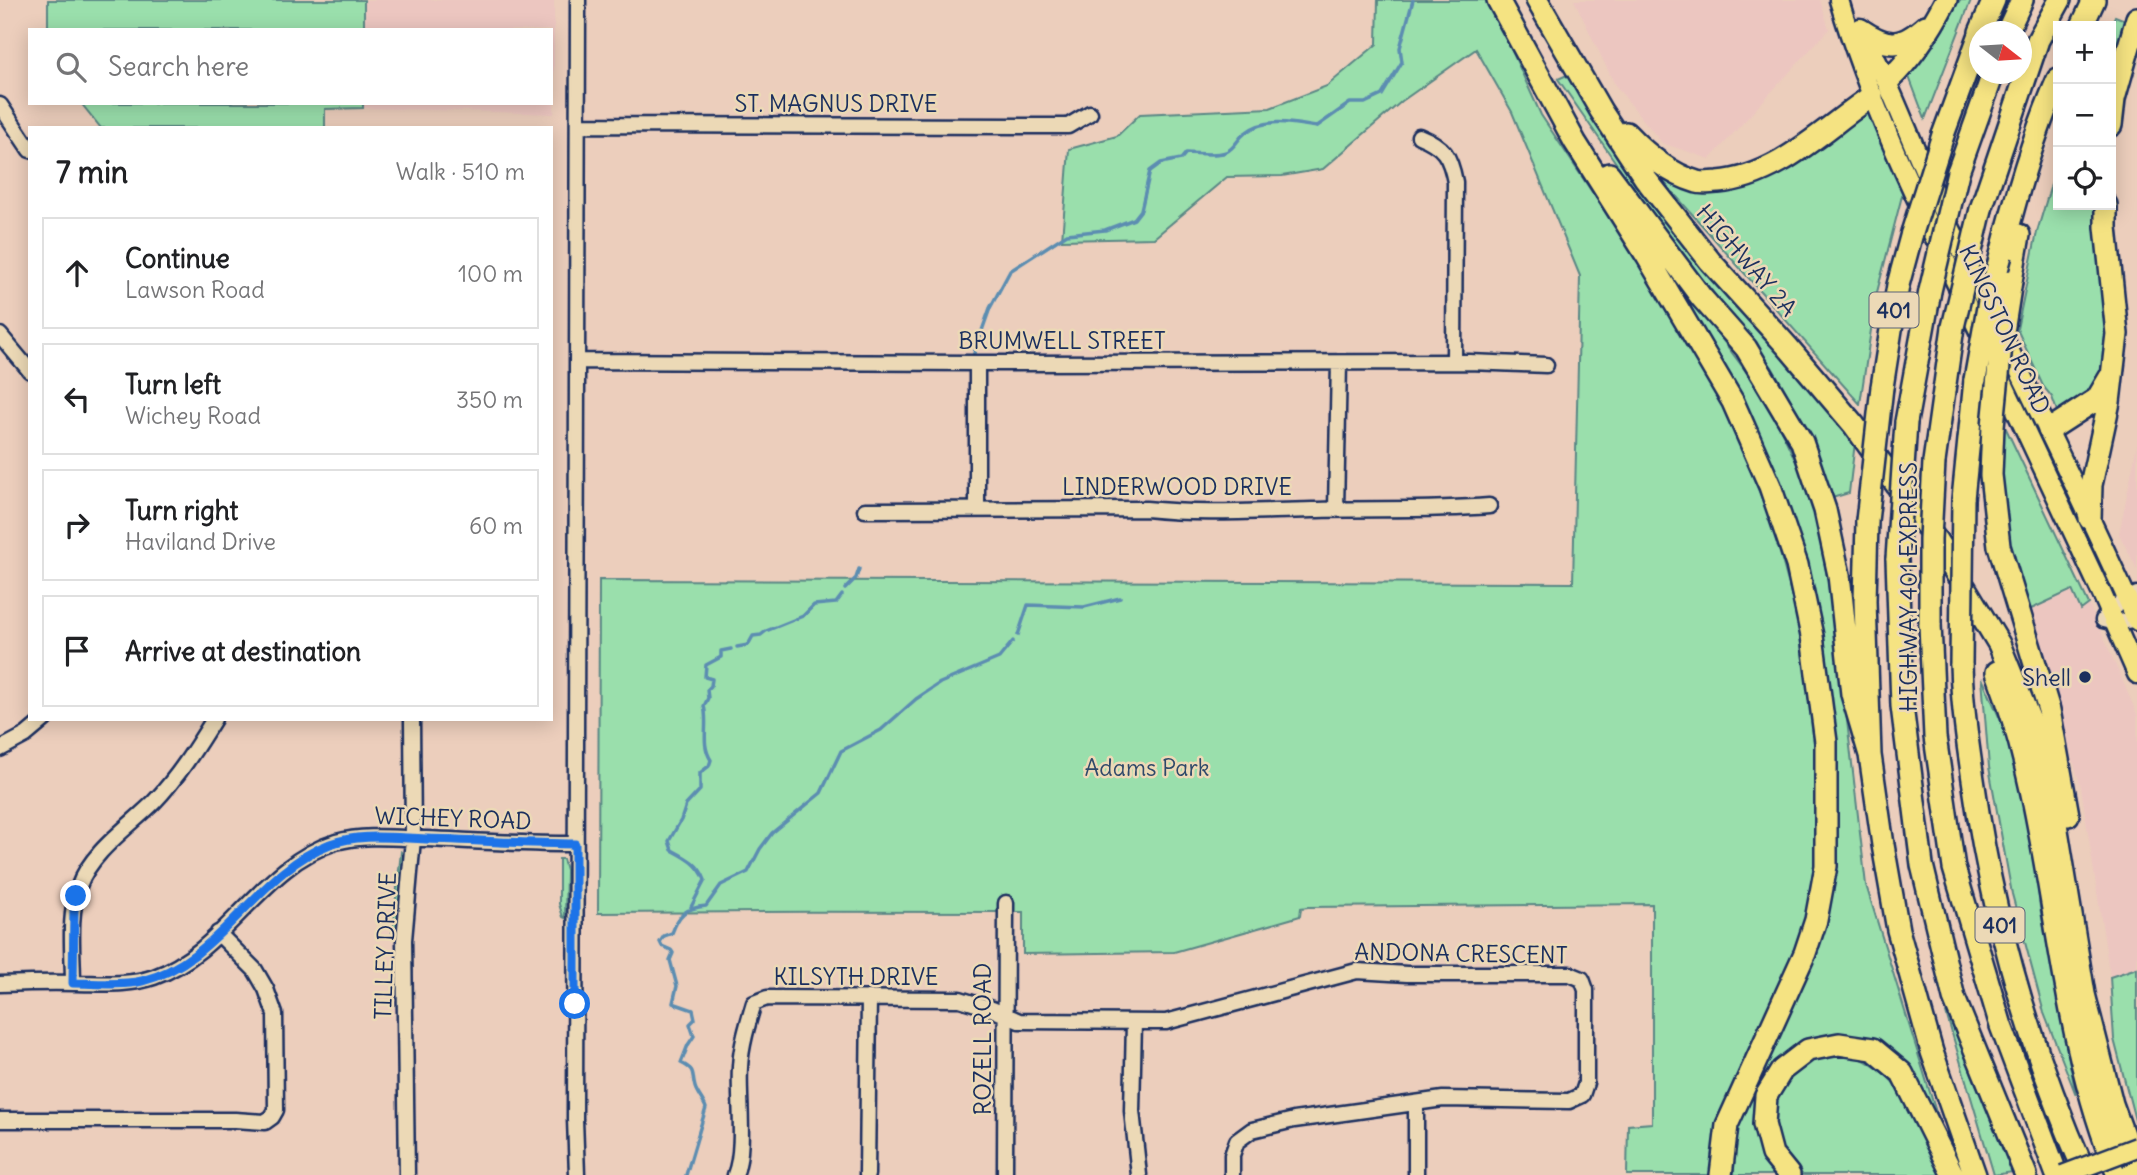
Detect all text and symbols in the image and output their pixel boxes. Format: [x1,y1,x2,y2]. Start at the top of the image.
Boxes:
north arrow [1969,21,2032,84]
map controls [2053,21,2116,210]
button: + [2053,21,2116,84]
search box [28,28,553,105]
icon: search [52,48,90,86]
text: Search here [108,50,249,83]
button: − [2053,84,2116,147]
street label: ST. MAGNUS DRIVE [735,89,937,118]
button: locate [2053,147,2116,210]
text: 7 min [56,153,128,191]
text: Walk · 510 m [396,157,525,186]
street label: HIGHWAY 2A [1690,198,1804,322]
street label: KINGSTON ROAD [1953,240,2057,418]
text: Continue [125,242,230,275]
icon: ahead [58,254,96,292]
text: 100 m [458,259,523,288]
text: Lawson Road [125,275,265,304]
road number: 401 [1870,292,1918,328]
street label: BRUMWELL STREET [958,326,1166,355]
text: Turn left [125,368,221,401]
icon: left [58,380,96,418]
text: 350 m [456,385,523,414]
text: Wichey Road [125,401,261,430]
street label: HIGHWAY 401 EXPRESS [1894,462,1923,712]
street label: LINDERWOOD DRIVE [1062,472,1292,501]
text: Turn right [125,494,238,527]
icon: right [58,506,96,544]
text: 60 m [469,511,523,540]
text: Haviland Drive [125,527,276,556]
icon: arrive [58,632,96,670]
text: Arrive at destination [125,635,361,668]
place label: Shell [2022,663,2071,692]
marker: Shell [2077,669,2093,685]
park label: Adams Park [1084,753,1210,782]
street label: WICHEY ROAD [374,801,532,835]
street label: TILLEY DRIVE [368,872,402,1020]
route end [60,880,91,911]
road number: 401 [1976,908,2024,942]
street label: ANDONA CRESCENT [1354,937,1568,969]
street label: KILSYTH DRIVE [773,962,939,991]
street label: ROZELL ROAD [968,963,997,1115]
route start [559,988,590,1019]

